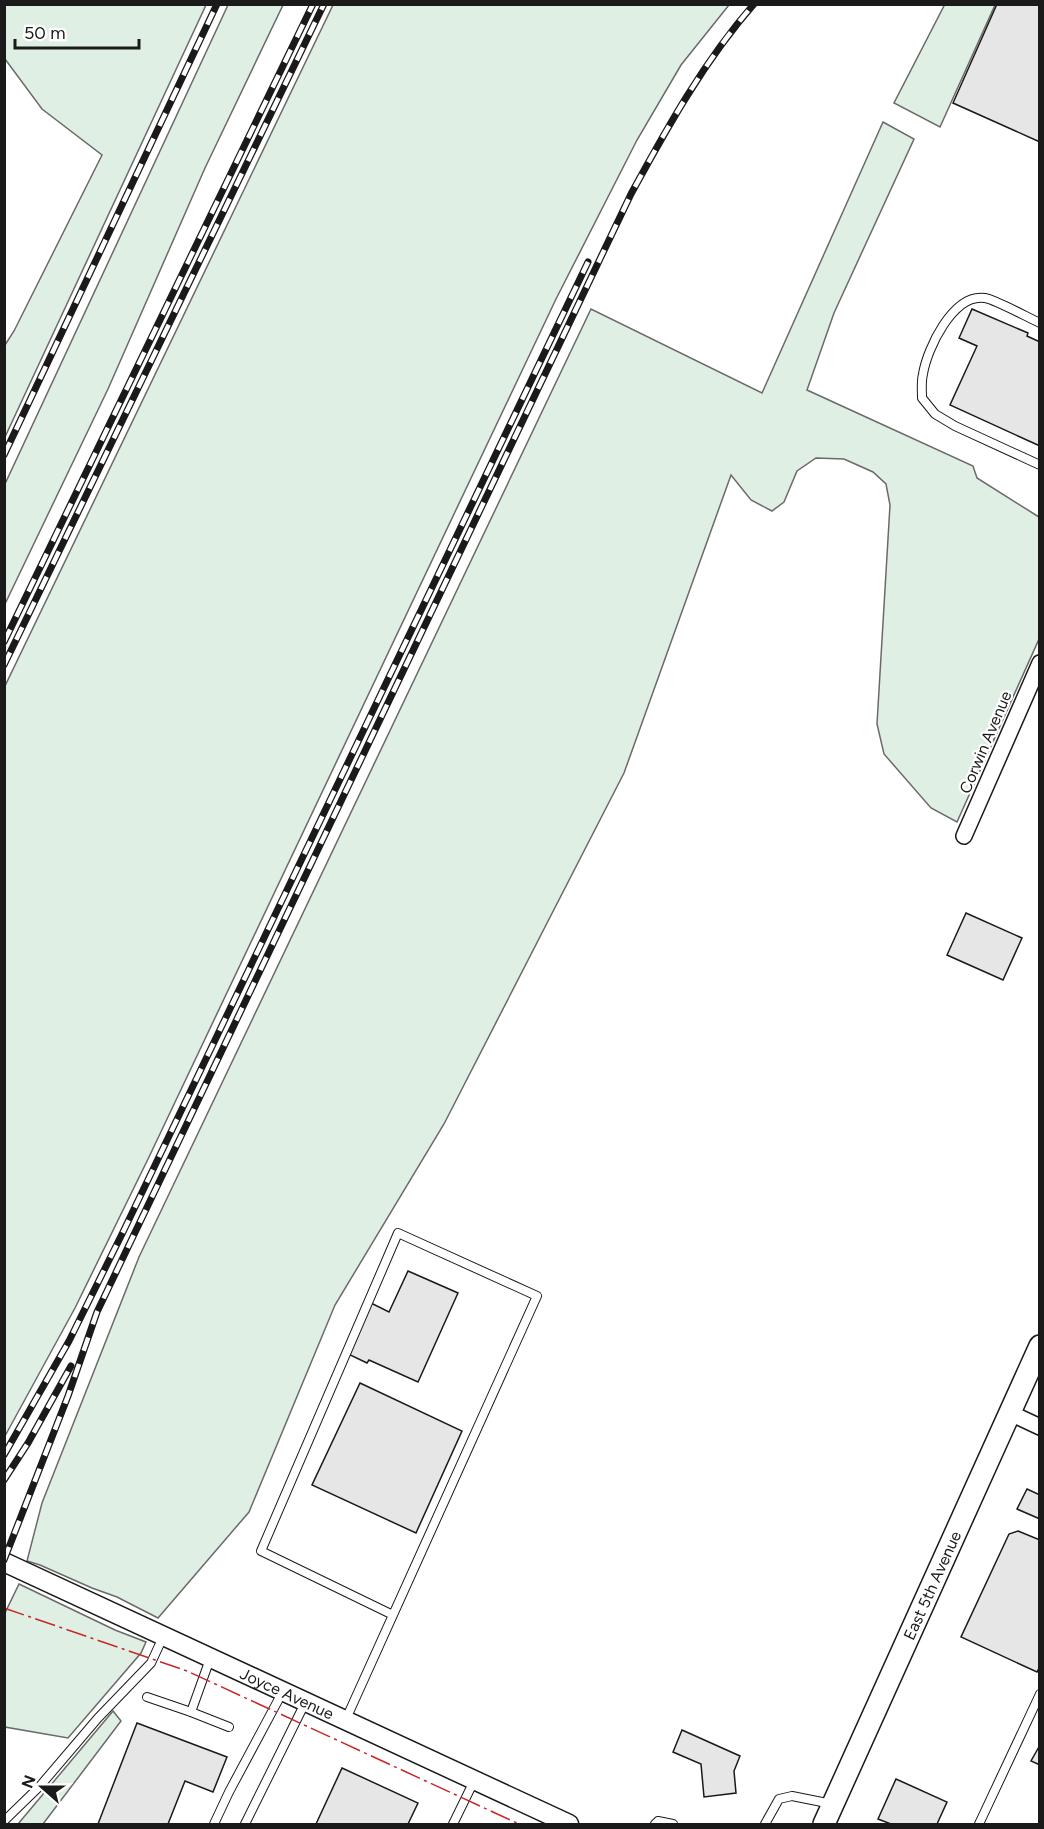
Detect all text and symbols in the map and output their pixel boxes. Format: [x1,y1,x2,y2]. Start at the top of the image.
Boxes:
scale bar [15,12,140,50]
text: 50 m [24,22,66,44]
street label: Corwin Avenue [955,688,1016,796]
street label: East 5th Avenue [900,1528,965,1643]
street label: Joyce Avenue [237,1664,337,1724]
north arrow [12,1757,72,1817]
text: N [17,1773,40,1791]

